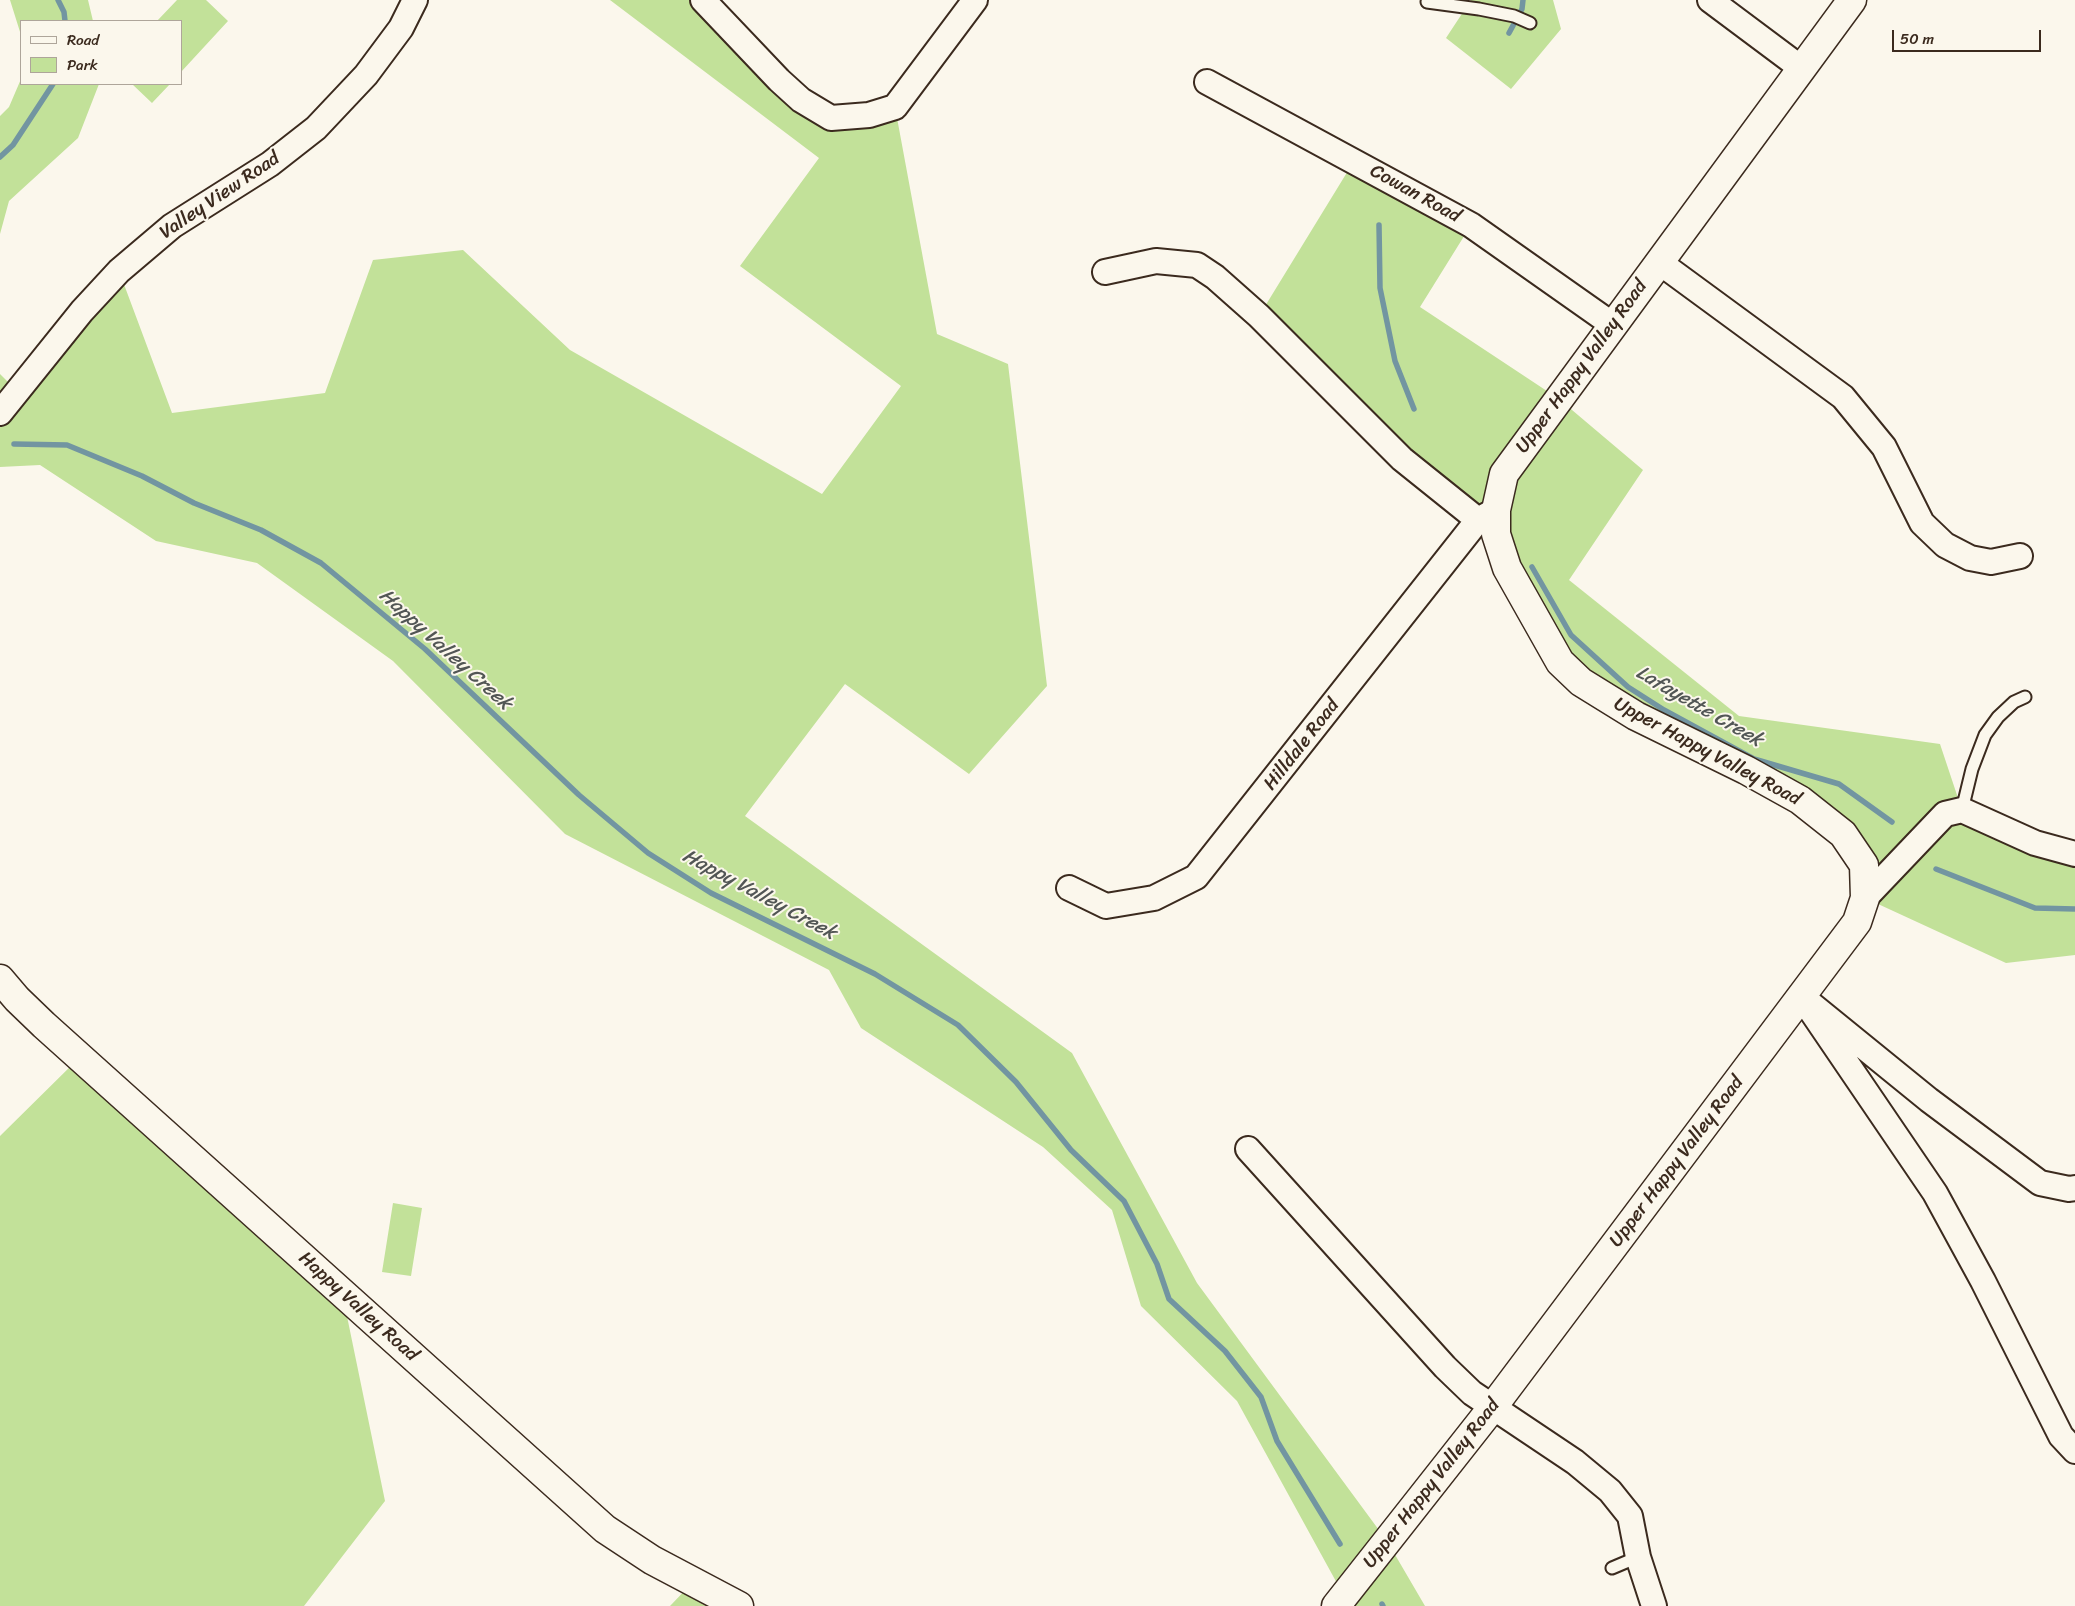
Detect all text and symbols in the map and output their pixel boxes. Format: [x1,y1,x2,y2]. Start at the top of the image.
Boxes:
legend [20,20,182,85]
scale bar [1895,20,2044,52]
text: 50 m [1900,26,1934,52]
text: Road [67,27,99,53]
text: Park [67,52,98,78]
street label: Valley View Road [156,147,284,245]
street label: Cowan Road [1366,160,1464,228]
street label: Upper Happy Valley Road [1512,276,1652,458]
water label: Happy Valley Creek [374,584,516,716]
water label: Lafayette Creek [1631,661,1767,753]
street label: Upper Happy Valley Road [1610,693,1804,811]
street label: Hilldale Road [1259,695,1345,795]
water label: Happy Valley Creek [678,844,840,946]
street label: Upper Happy Valley Road [1605,1072,1749,1252]
street label: Happy Valley Road [293,1247,423,1367]
street label: Upper Happy Valley Road [1359,1395,1505,1573]

